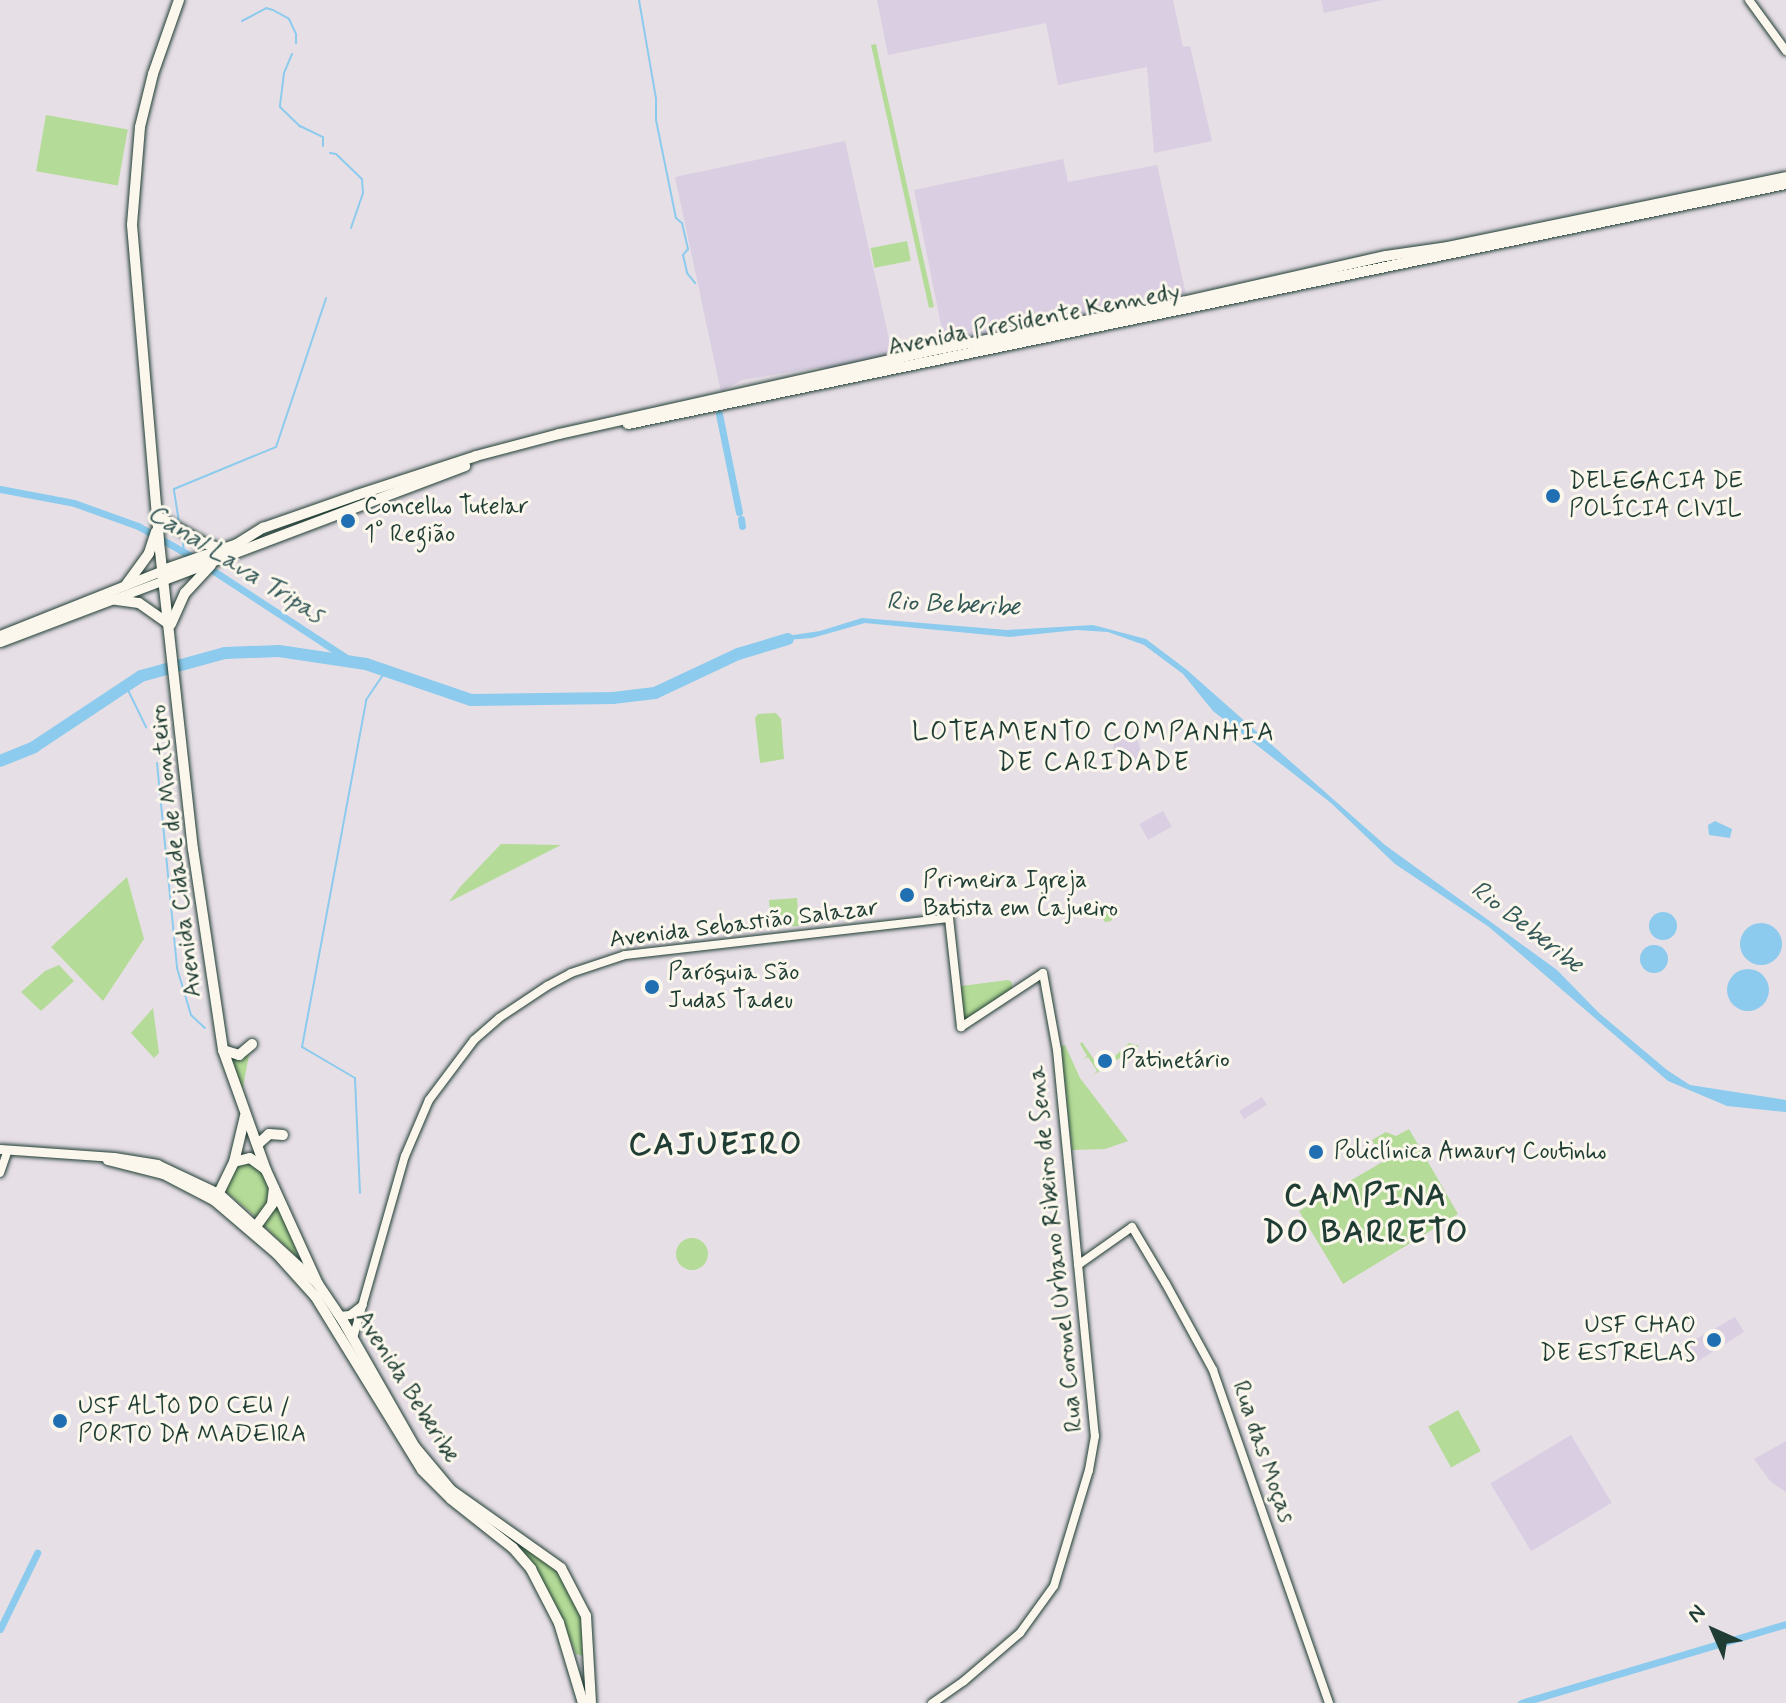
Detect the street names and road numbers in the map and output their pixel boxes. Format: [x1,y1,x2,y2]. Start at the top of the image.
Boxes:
street label: Avenida Presidente Kennedy [886,278,1182,362]
street label: Avenida Cidade de Monteiro [144,708,208,994]
street label: Avenida Sebastião Salazar [609,893,879,955]
street label: Rua Coronel Urbano Ribeiro de Sena [1023,1067,1089,1431]
street label: Avenida Beberibe [348,1305,466,1469]
street label: Rua das Moças [1225,1378,1301,1526]

